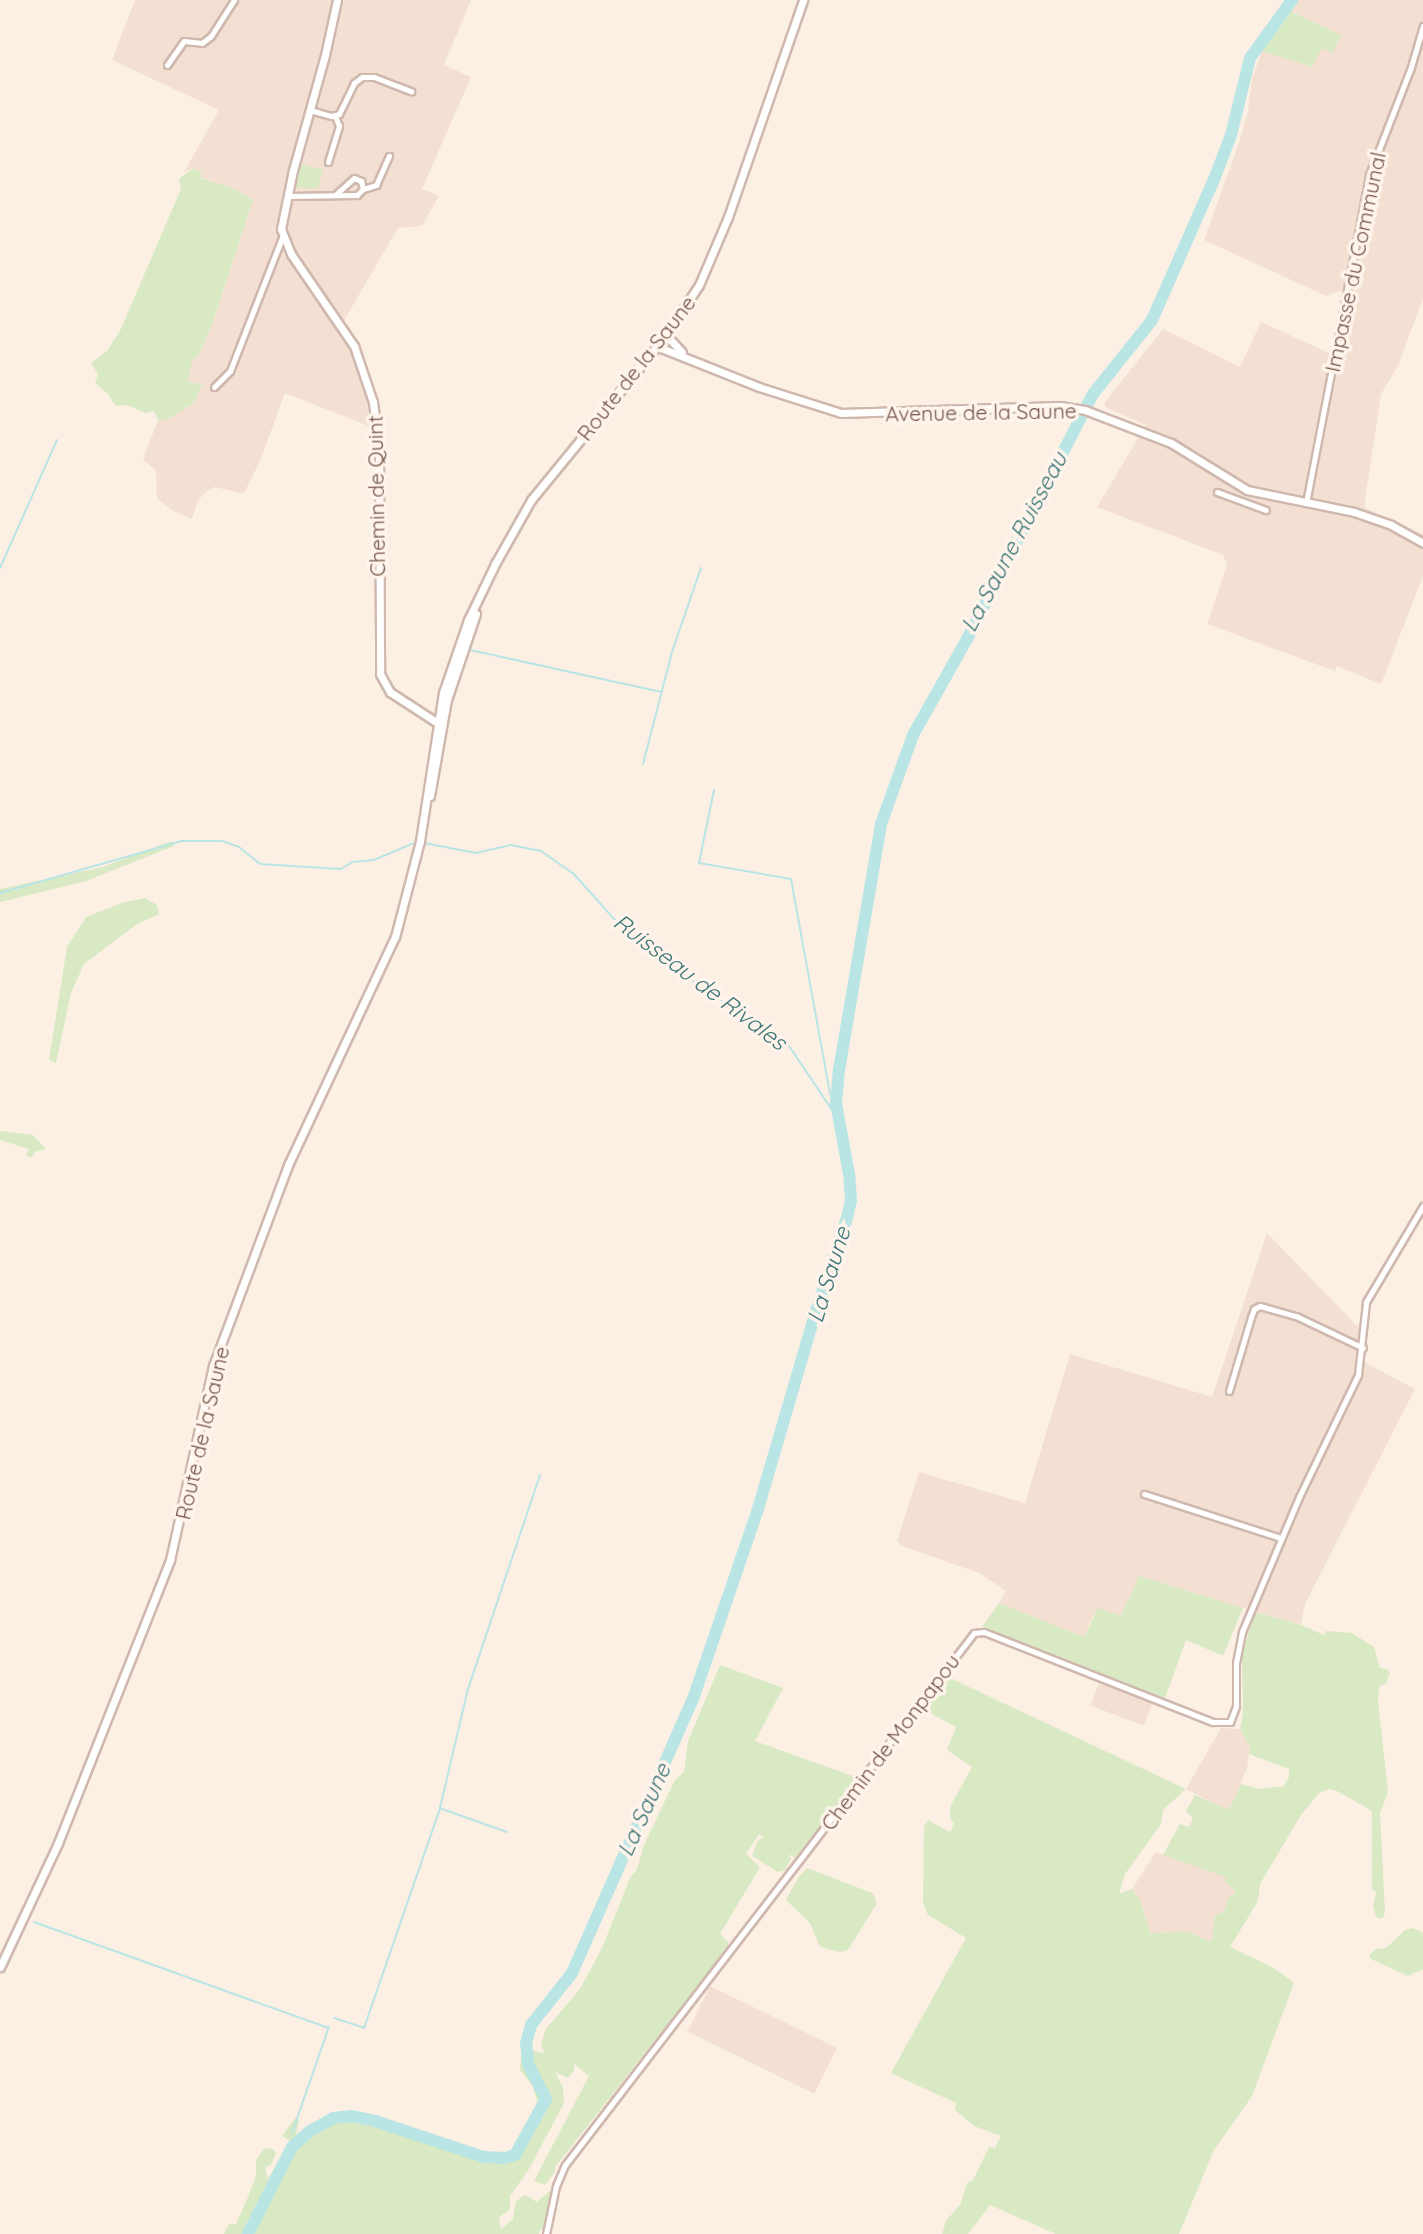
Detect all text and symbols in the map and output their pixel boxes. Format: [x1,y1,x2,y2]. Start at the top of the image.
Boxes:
street label: Impasse du Communal [1319,150,1391,374]
street label: Route de la Saune [572,290,700,446]
street label: Avenue de la Saune [885,398,1077,426]
street label: Chemin de Quint [362,415,390,577]
water label: La Saune Ruisseau [955,447,1073,637]
water label: Ruisseau de Rivales [608,908,792,1056]
water label: La Saune [801,1224,857,1326]
street label: Route de la Saune [170,1344,234,1522]
street label: Chemin de Monpapou [815,1649,965,1835]
water label: La Saune [611,1759,677,1861]

